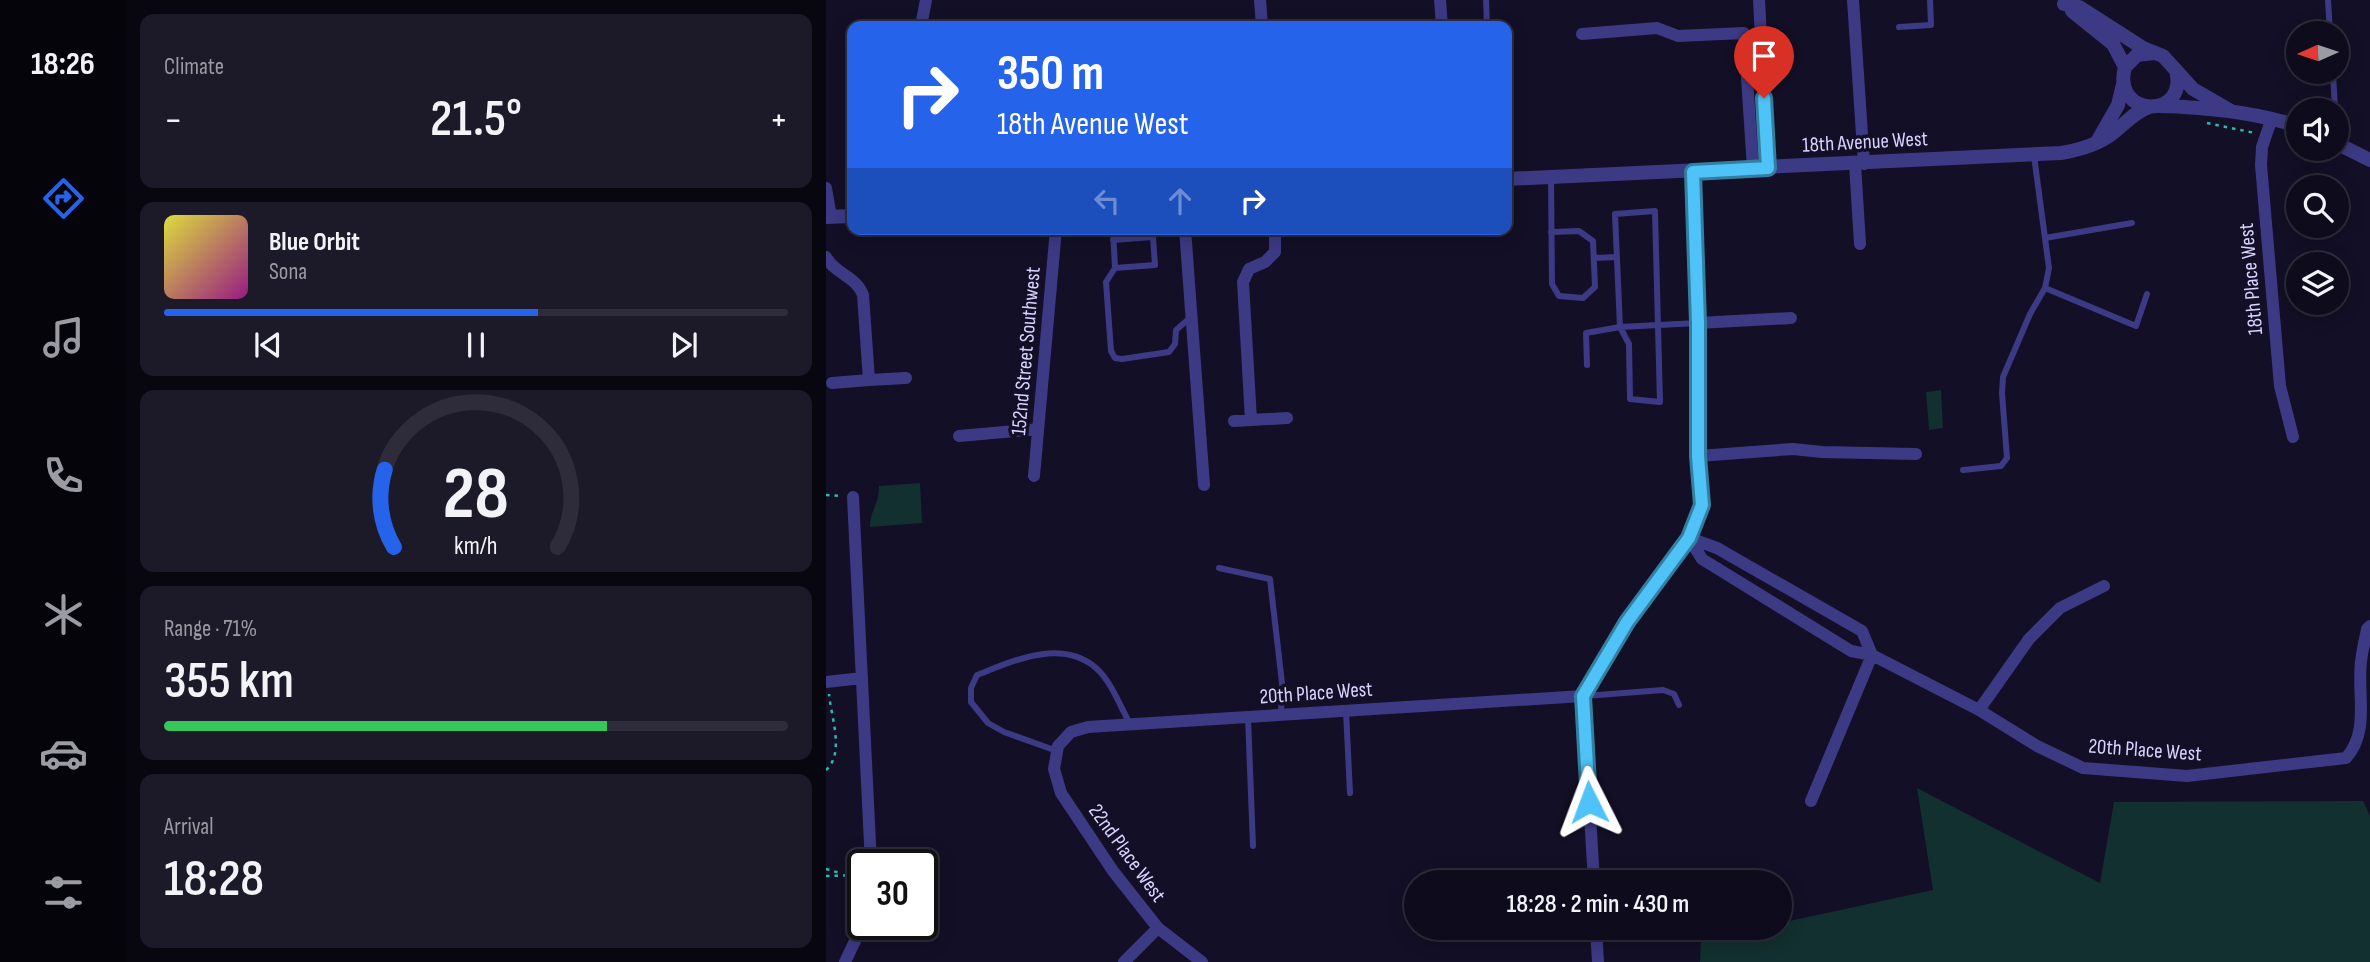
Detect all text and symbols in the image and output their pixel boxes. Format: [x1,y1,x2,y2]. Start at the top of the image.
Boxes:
north arrow [2286,21,2348,84]
map controls [2286,21,2349,315]
pin [1734,26,1794,98]
icon: arrive [1745,37,1783,75]
text: 18:26 [31,45,95,84]
text: 350 m [997,45,1104,104]
icon: right [882,49,973,140]
text: Climate [164,53,224,81]
text: 21.5° [430,88,522,151]
text: − [164,98,183,143]
text: + [769,98,788,143]
button: sound [2286,98,2349,161]
text: 18th Avenue West [997,105,1189,144]
street label: 18th Avenue West [1802,126,1928,158]
icon: directions [39,174,88,223]
button: search [2286,175,2349,238]
icon: left [1088,182,1126,220]
icon: ahead [1161,182,1199,220]
icon: right [1234,182,1272,220]
street label: 18th Place West [2234,222,2268,336]
text: Blue Orbit [269,227,360,258]
button: layers [2286,252,2349,315]
text: Sona [269,258,307,286]
street label: 152nd Street Southwest [1006,266,1046,436]
icon: music [39,313,88,362]
icon: previous [249,326,287,364]
icon: pause [457,326,495,364]
icon: next [665,326,703,364]
icon: phone [39,451,88,500]
text: 28 [443,451,509,539]
text: km/h [454,531,498,562]
icon: climate [39,590,88,639]
text: Range · 71% [164,615,257,643]
text: 355 km [164,650,294,713]
street label: 20th Place West [1259,677,1373,709]
icon: car [39,729,88,778]
street label: 20th Place West [2088,734,2202,766]
position arrow [1552,765,1626,839]
street label: 22nd Place West [1083,799,1171,907]
text: Arrival [164,813,213,841]
text: 18:28 [164,848,264,911]
speed limit sign: 30 [847,849,938,940]
icon: filters [39,868,88,917]
text: 18:28 · 2 min · 430 m [1507,889,1689,920]

